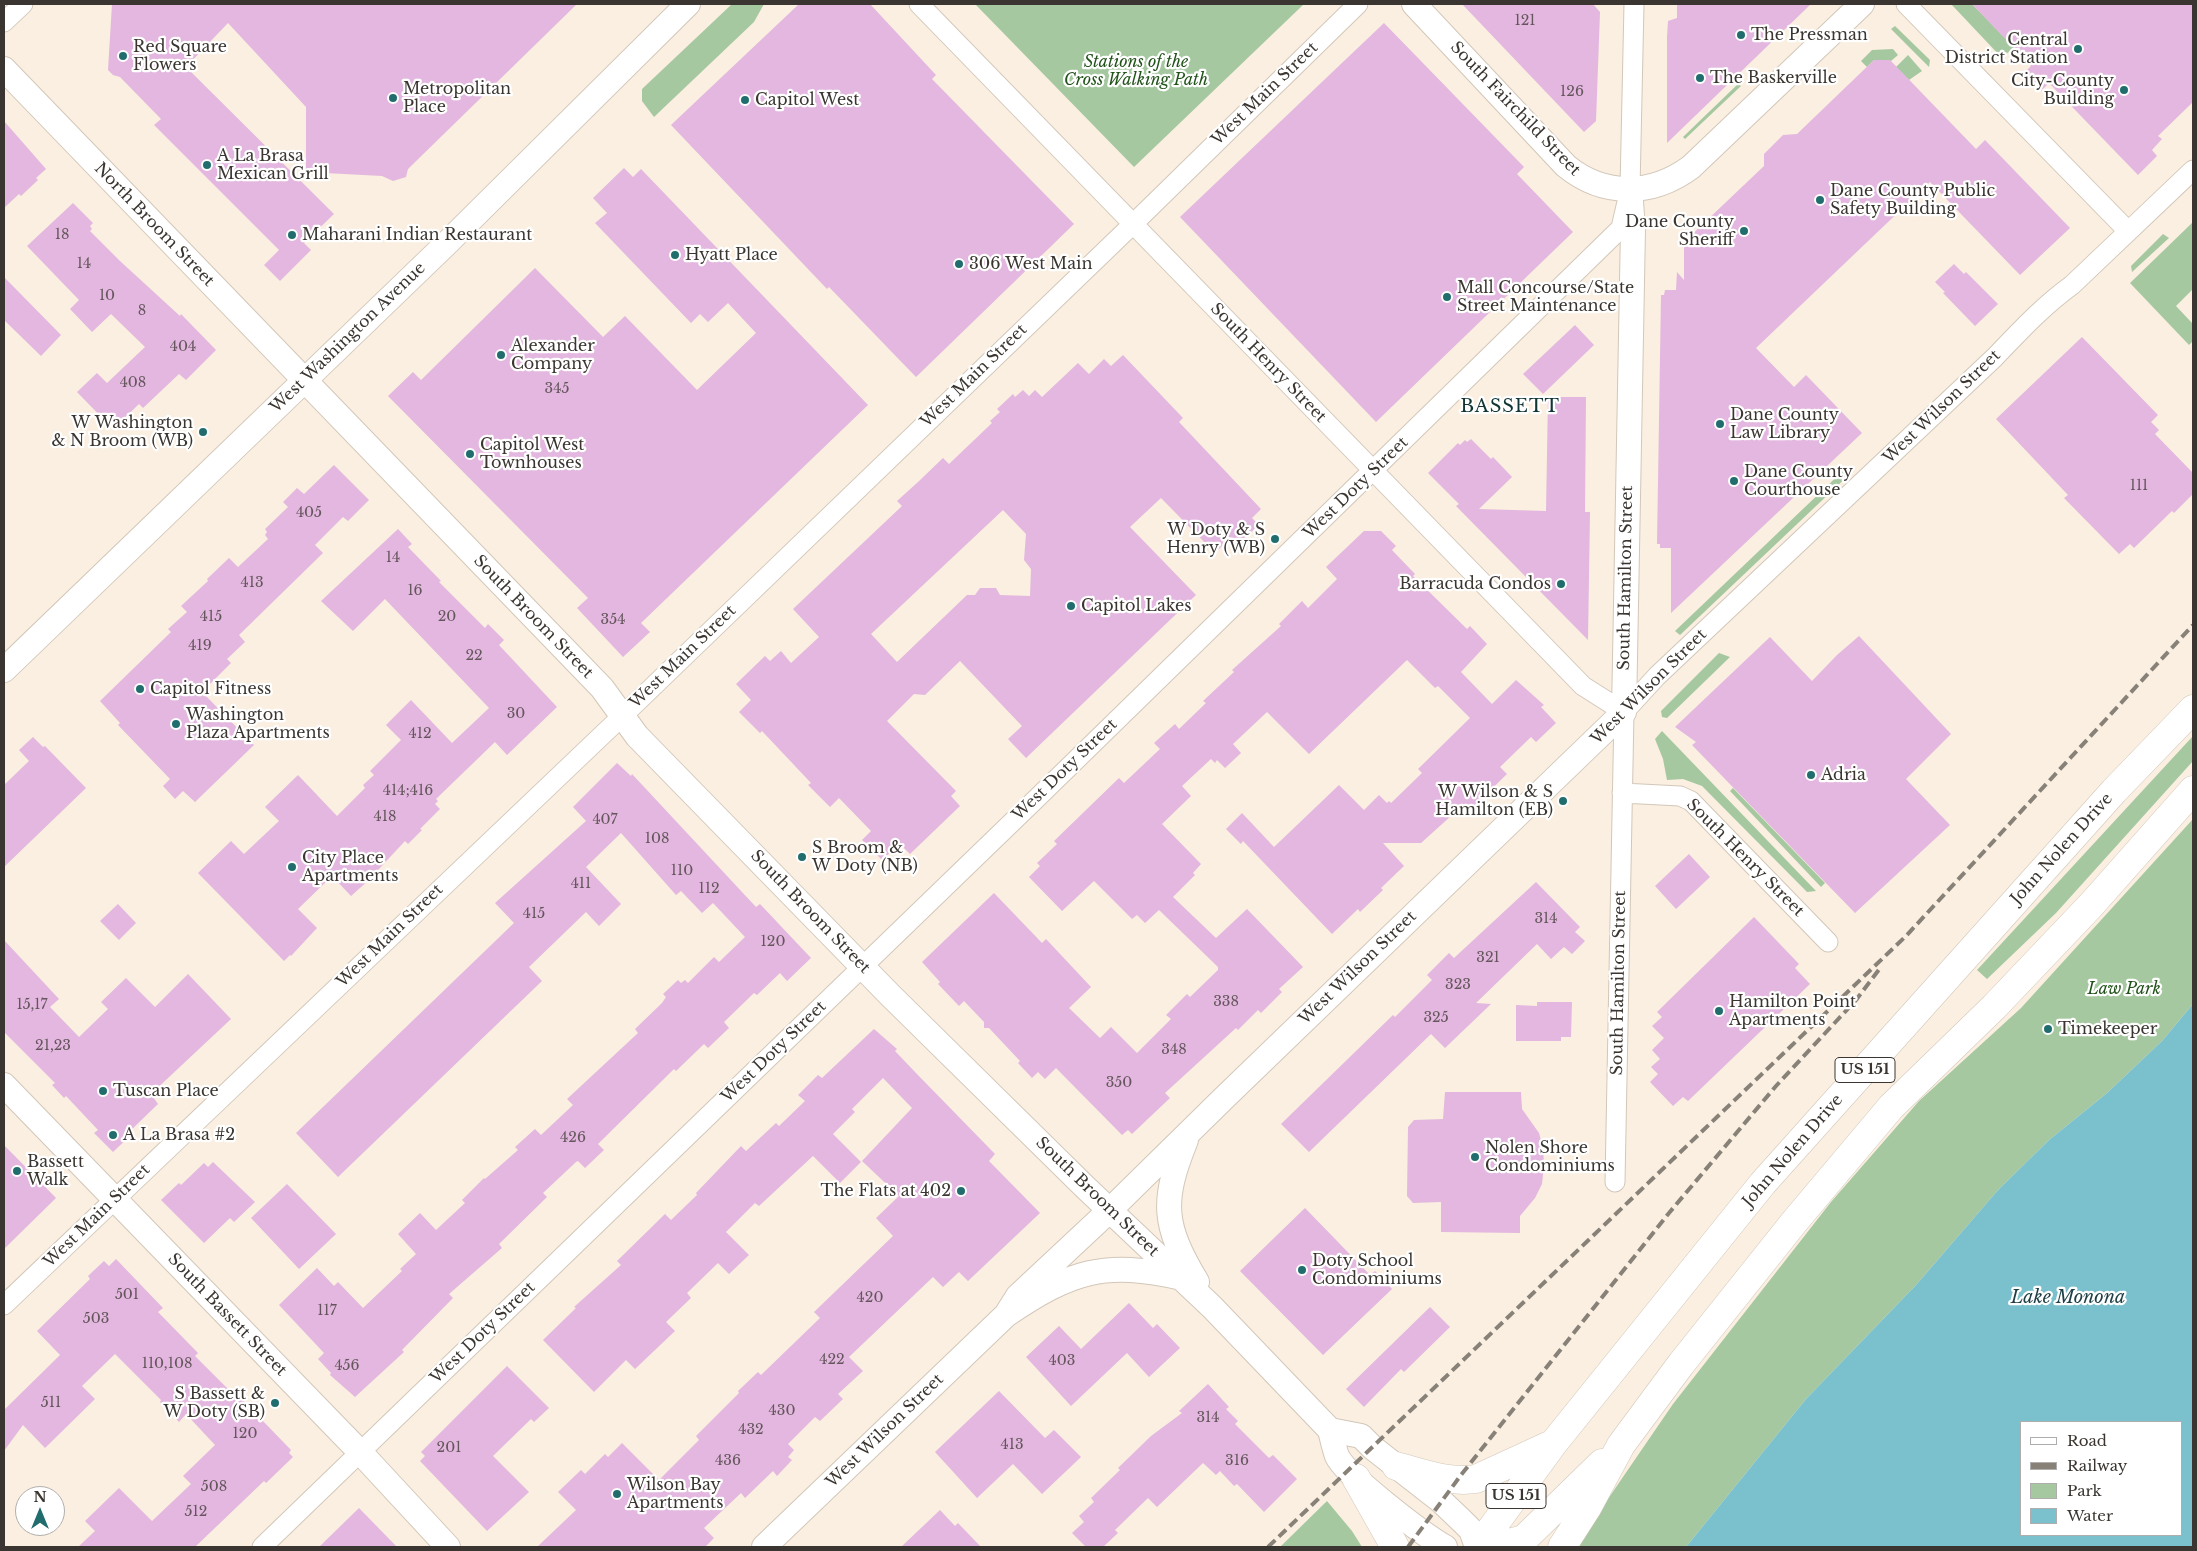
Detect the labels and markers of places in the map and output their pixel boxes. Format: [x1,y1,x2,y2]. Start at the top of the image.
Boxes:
place label: The Pressman [1751,25,1868,45]
marker: The Pressman [1735,29,1747,41]
place label: Central District Station [1945,30,2068,68]
place label: Red Square Flowers [133,37,227,75]
marker: Central District Station [2072,43,2084,55]
marker: Red Square Flowers [117,50,129,62]
place label: The Baskerville [1710,68,1837,88]
place label: City-County Building [2011,71,2114,109]
marker: The Baskerville [1694,72,1706,84]
place label: Metropolitan Place [403,79,511,117]
marker: City-County Building [2118,84,2130,96]
place label: Capitol West [755,90,859,110]
marker: Metropolitan Place [387,92,399,104]
marker: Capitol West [739,94,751,106]
place label: A La Brasa Mexican Grill [217,146,329,184]
marker: A La Brasa Mexican Grill [201,159,213,171]
place label: Dane County Public Safety Building [1830,181,1995,219]
marker: Dane County Public Safety Building [1814,194,1826,206]
place label: Dane County Sheriff [1625,212,1734,250]
place label: Maharani Indian Restaurant [302,225,532,245]
marker: Dane County Sheriff [1738,225,1750,237]
marker: Maharani Indian Restaurant [286,229,298,241]
place label: Hyatt Place [685,245,778,265]
marker: Hyatt Place [669,249,681,261]
place label: 306 West Main [969,254,1093,274]
marker: 306 West Main [953,258,965,270]
place label: Mall Concourse/State Street Maintenance [1457,278,1634,316]
marker: Mall Concourse/State Street Maintenance [1441,291,1453,303]
place label: Alexander Company [511,336,595,374]
marker: Alexander Company [495,349,507,361]
place label: Dane County Law Library [1730,405,1839,443]
place label: W Washington & N Broom (WB) [51,413,193,451]
marker: Dane County Law Library [1714,418,1726,430]
marker: W Washington & N Broom (WB) [197,426,209,438]
place label: Capitol West Townhouses [480,435,584,473]
marker: Capitol West Townhouses [464,448,476,460]
place label: Dane County Courthouse [1744,462,1853,500]
marker: Dane County Courthouse [1728,475,1740,487]
place label: W Doty & S Henry (WB) [1167,520,1265,558]
marker: W Doty & S Henry (WB) [1269,533,1281,545]
place label: Barracuda Condos [1399,574,1551,594]
marker: Barracuda Condos [1555,578,1567,590]
place label: Capitol Lakes [1081,596,1192,616]
marker: Capitol Lakes [1065,600,1077,612]
place label: Capitol Fitness [150,679,271,699]
marker: Capitol Fitness [134,683,146,695]
place label: Washington Plaza Apartments [186,705,330,743]
marker: Washington Plaza Apartments [170,718,182,730]
place label: Adria [1821,765,1866,785]
marker: Adria [1805,769,1817,781]
place label: W Wilson & S Hamilton (EB) [1435,782,1553,820]
marker: W Wilson & S Hamilton (EB) [1557,795,1569,807]
place label: S Broom & W Doty (NB) [812,838,918,876]
place label: City Place Apartments [302,848,398,886]
marker: S Broom & W Doty (NB) [796,851,808,863]
marker: City Place Apartments [286,861,298,873]
place label: Hamilton Point Apartments [1729,992,1856,1030]
marker: Hamilton Point Apartments [1713,1005,1725,1017]
place label: Timekeeper [2058,1019,2157,1039]
marker: Timekeeper [2042,1023,2054,1035]
place label: Tuscan Place [113,1081,219,1101]
marker: Tuscan Place [97,1085,109,1097]
place label: A La Brasa #2 [123,1125,235,1145]
marker: A La Brasa #2 [107,1129,119,1141]
place label: Nolen Shore Condominiums [1485,1138,1615,1176]
marker: Nolen Shore Condominiums [1469,1151,1481,1163]
place label: Bassett Walk [27,1152,84,1190]
marker: Bassett Walk [11,1165,23,1177]
place label: The Flats at 402 [821,1181,951,1201]
marker: The Flats at 402 [955,1185,967,1197]
place label: Doty School Condominiums [1312,1251,1442,1289]
marker: Doty School Condominiums [1296,1264,1308,1276]
place label: S Bassett & W Doty (SB) [163,1384,265,1422]
marker: S Bassett & W Doty (SB) [269,1397,281,1409]
place label: Wilson Bay Apartments [627,1475,723,1513]
marker: Wilson Bay Apartments [611,1488,623,1500]

